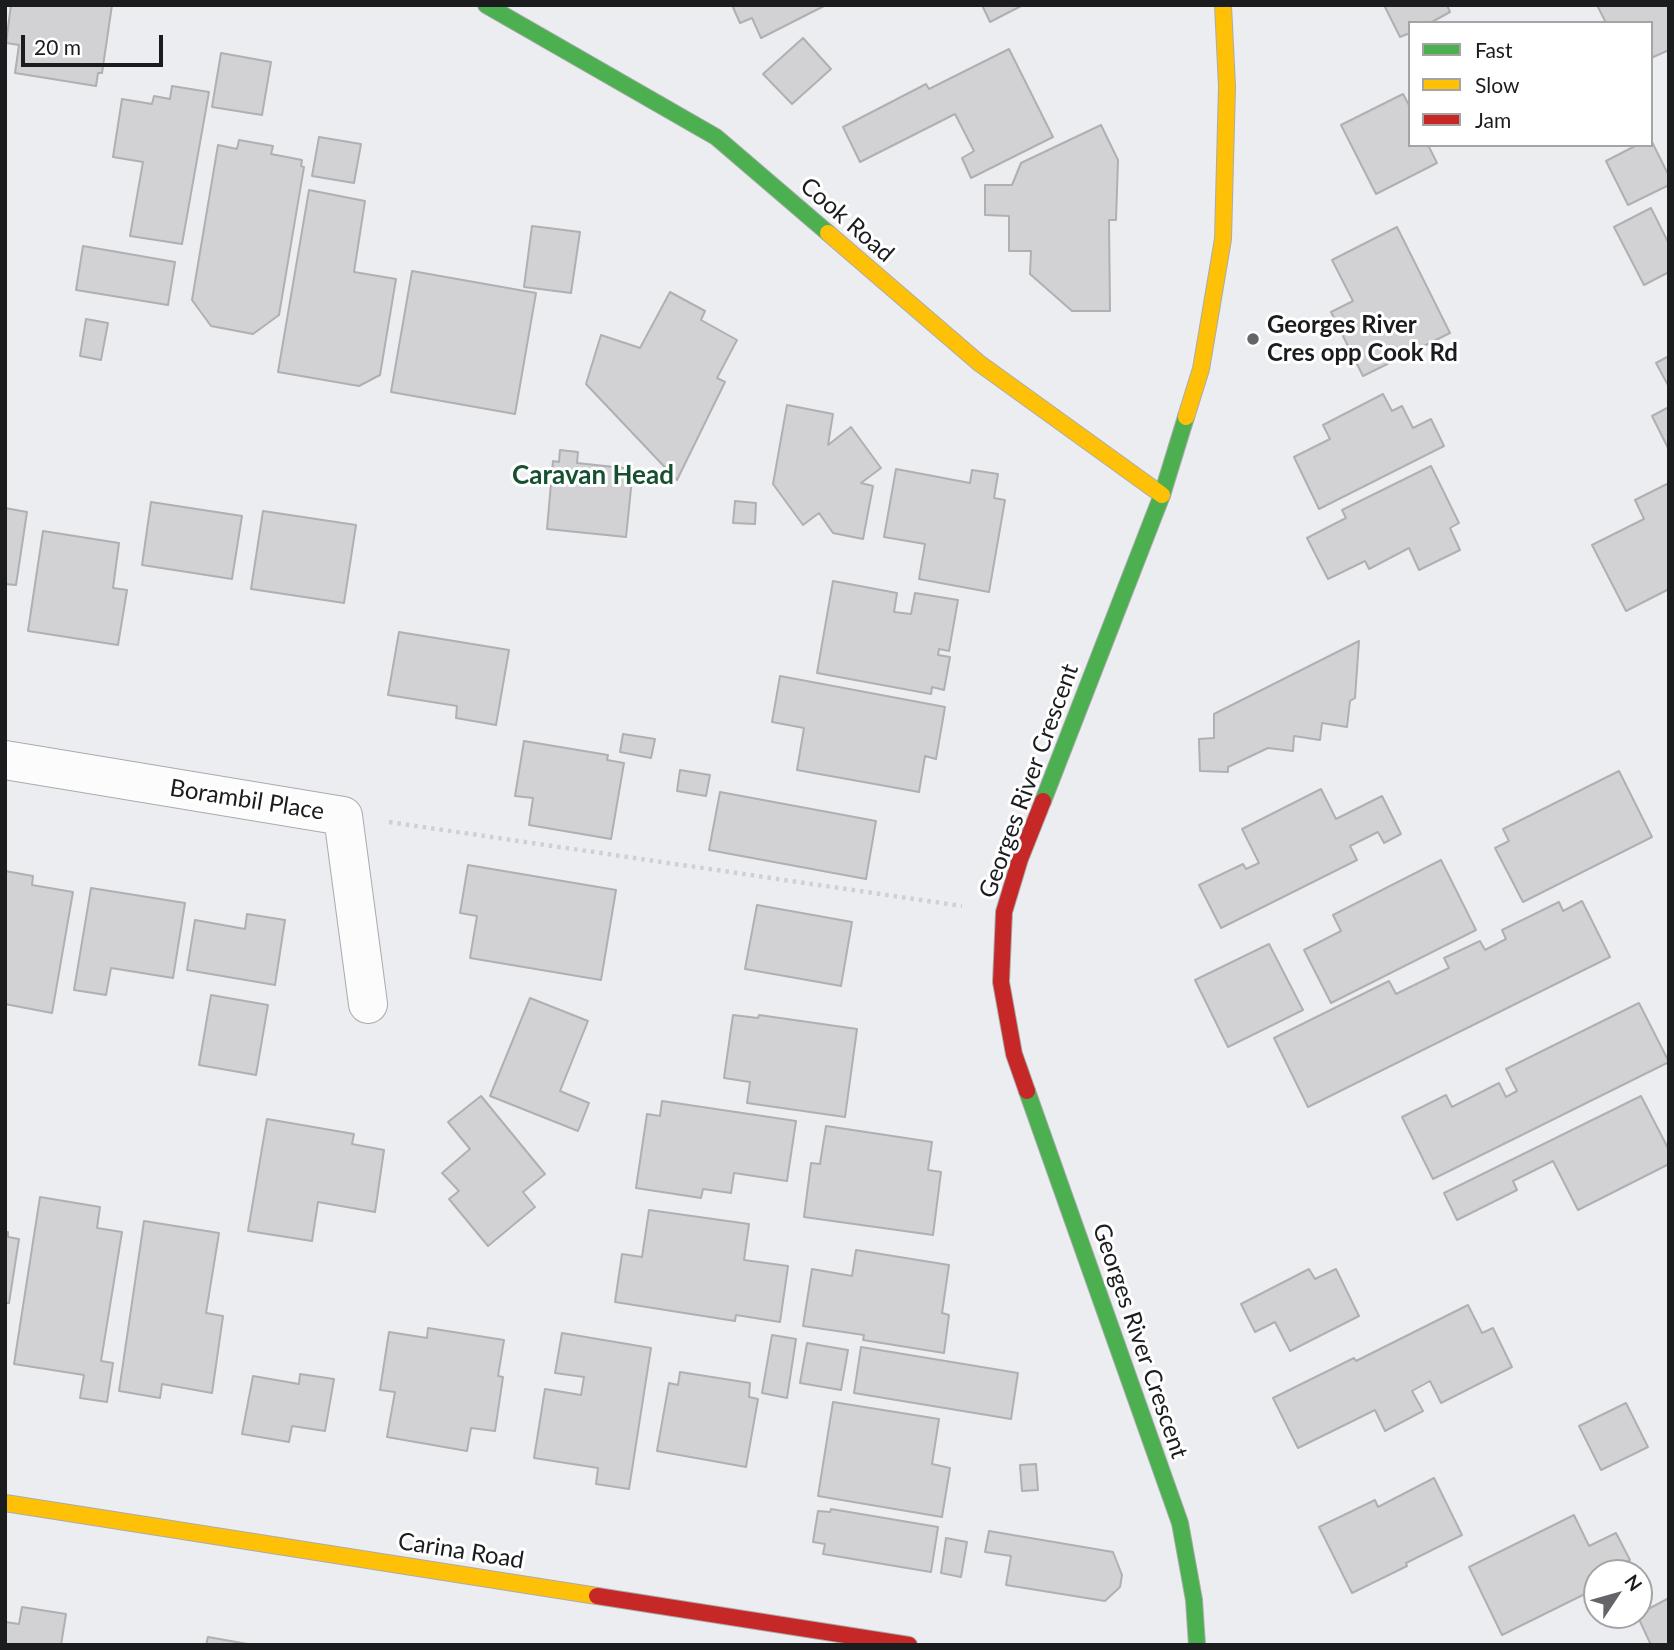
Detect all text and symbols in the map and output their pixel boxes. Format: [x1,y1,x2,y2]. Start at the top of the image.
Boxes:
scale bar [24,21,166,65]
legend [1408,21,1653,147]
text: 20 m [34,34,81,59]
text: Fast [1475,37,1512,62]
text: Slow [1475,72,1519,97]
text: Jam [1475,107,1511,132]
street label: Cook Road [794,172,900,268]
place label: Georges River Cres opp Cook Rd [1267,311,1458,367]
marker: Georges River Cres opp Cook Rd [1245,331,1261,347]
district label: Caravan Head [512,460,674,492]
street label: Georges River Crescent [973,660,1085,902]
street label: Borambil Place [168,774,326,826]
street label: Georges River Crescent [1086,1220,1194,1462]
street label: Carina Road [396,1527,526,1575]
north arrow [1583,1559,1653,1629]
text: N [1620,1570,1647,1595]

